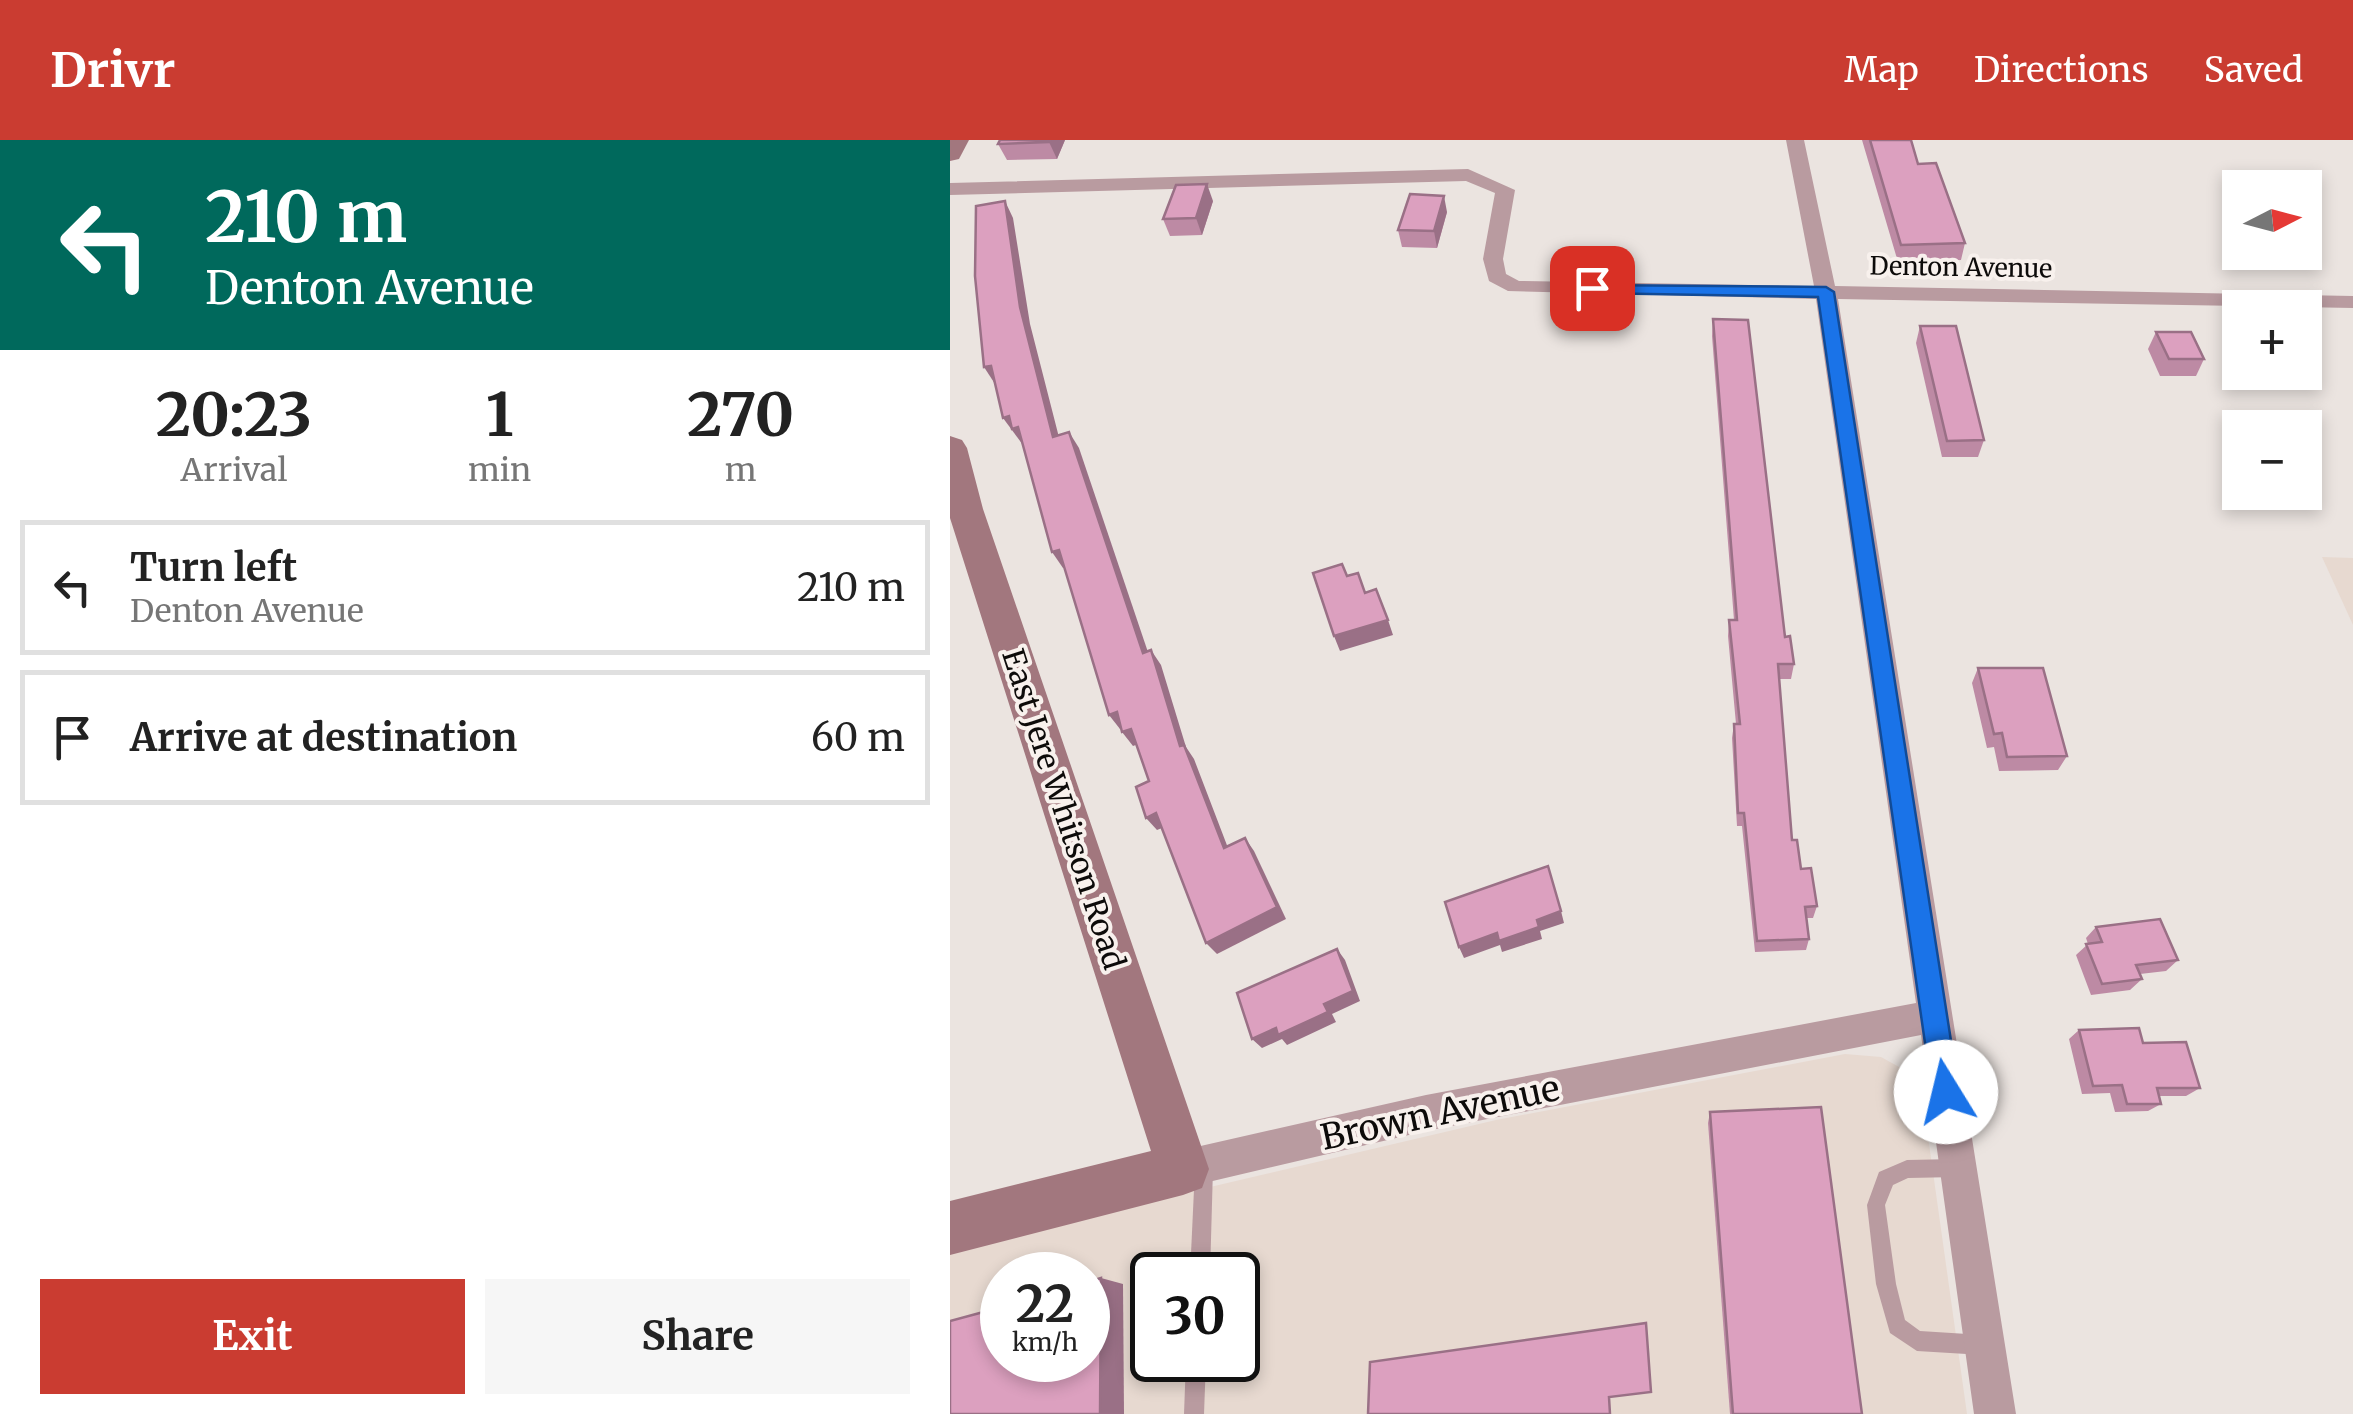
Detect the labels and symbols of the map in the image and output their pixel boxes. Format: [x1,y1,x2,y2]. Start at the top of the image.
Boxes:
north arrow [2222,170,2322,270]
pin [1550,246,1635,331]
street label: Denton Avenue [1869,249,2053,285]
street label: East Jere Whitson Road [994,644,1134,974]
position arrow [1894,1040,1998,1144]
street label: Brown Avenue [1317,1066,1563,1160]
speed limit sign: 30 [1130,1252,1260,1382]

